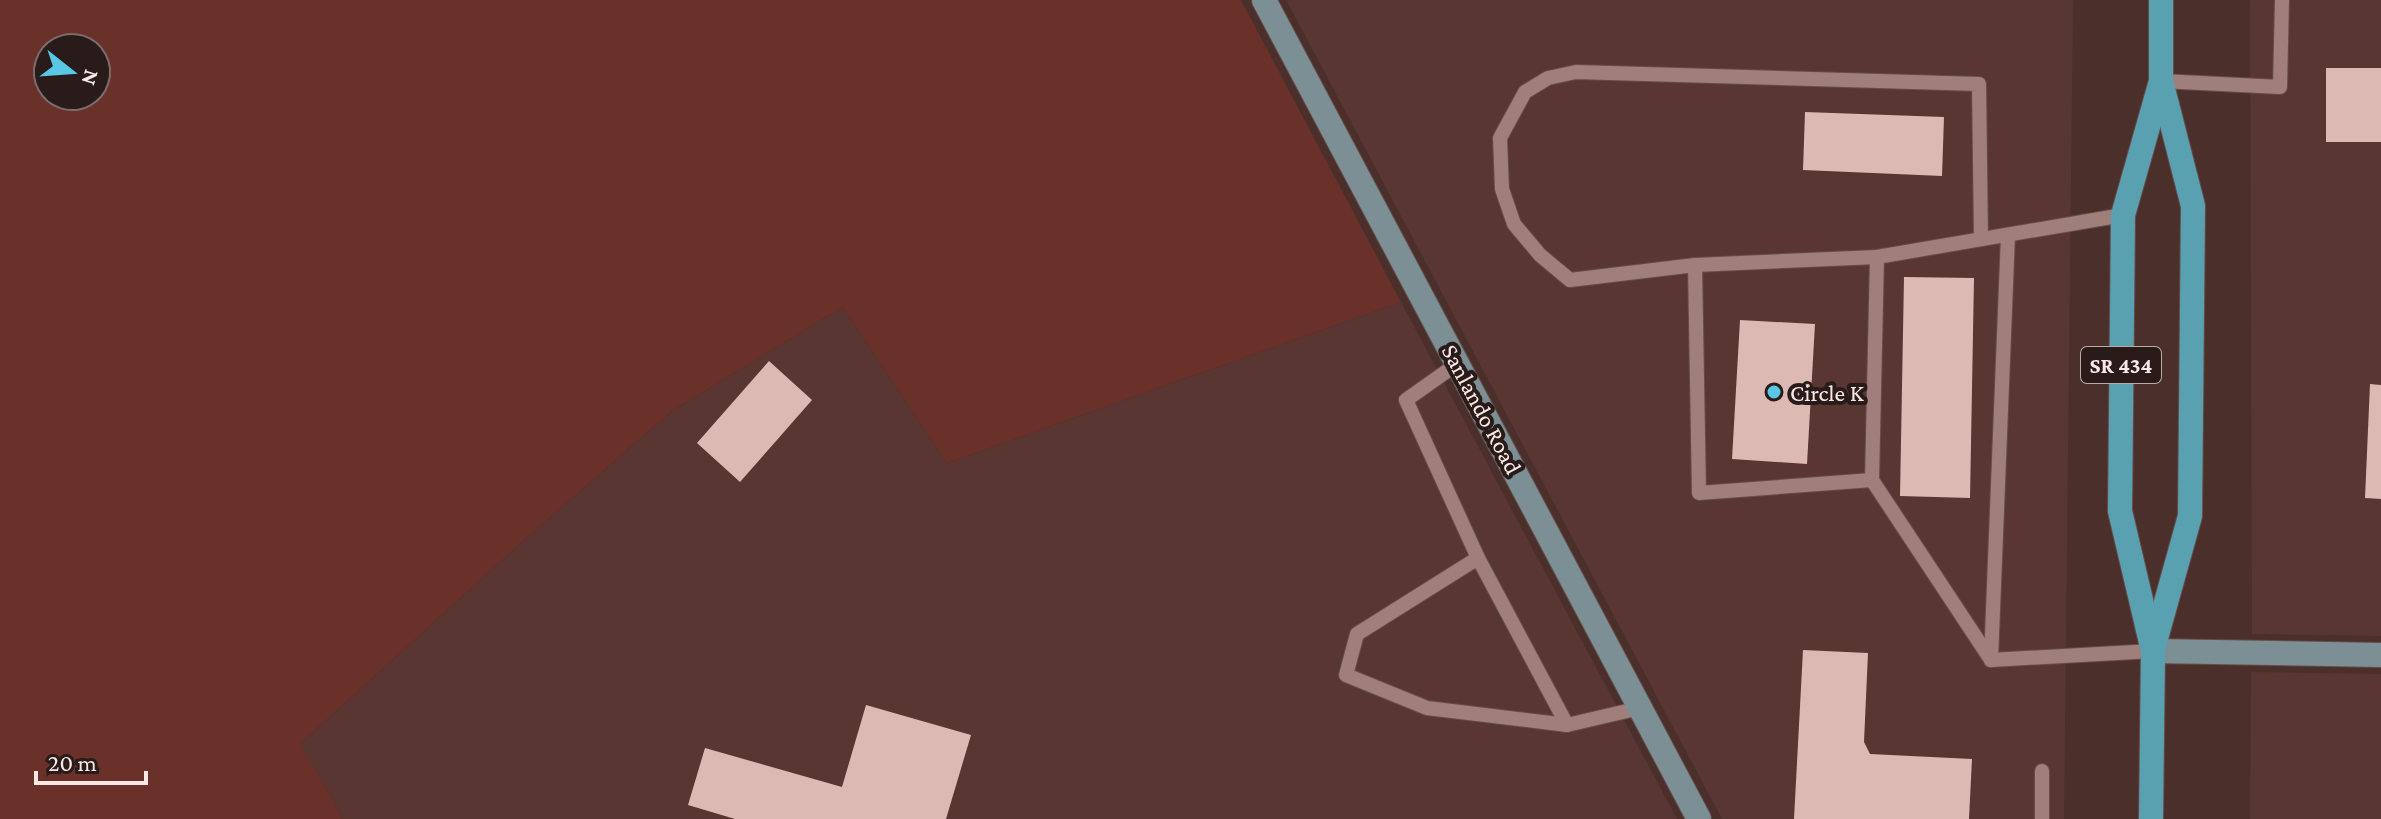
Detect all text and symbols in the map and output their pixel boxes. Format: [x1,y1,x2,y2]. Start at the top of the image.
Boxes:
north arrow [32,32,112,112]
text: N [77,67,105,89]
street label: Sanlando Road [1436,339,1528,479]
road number: SR 434 [2081,347,2161,383]
place label: Circle K [1790,379,1864,406]
marker: Circle K [1765,383,1783,401]
scale bar [36,735,146,785]
text: 20 m [48,749,97,776]

